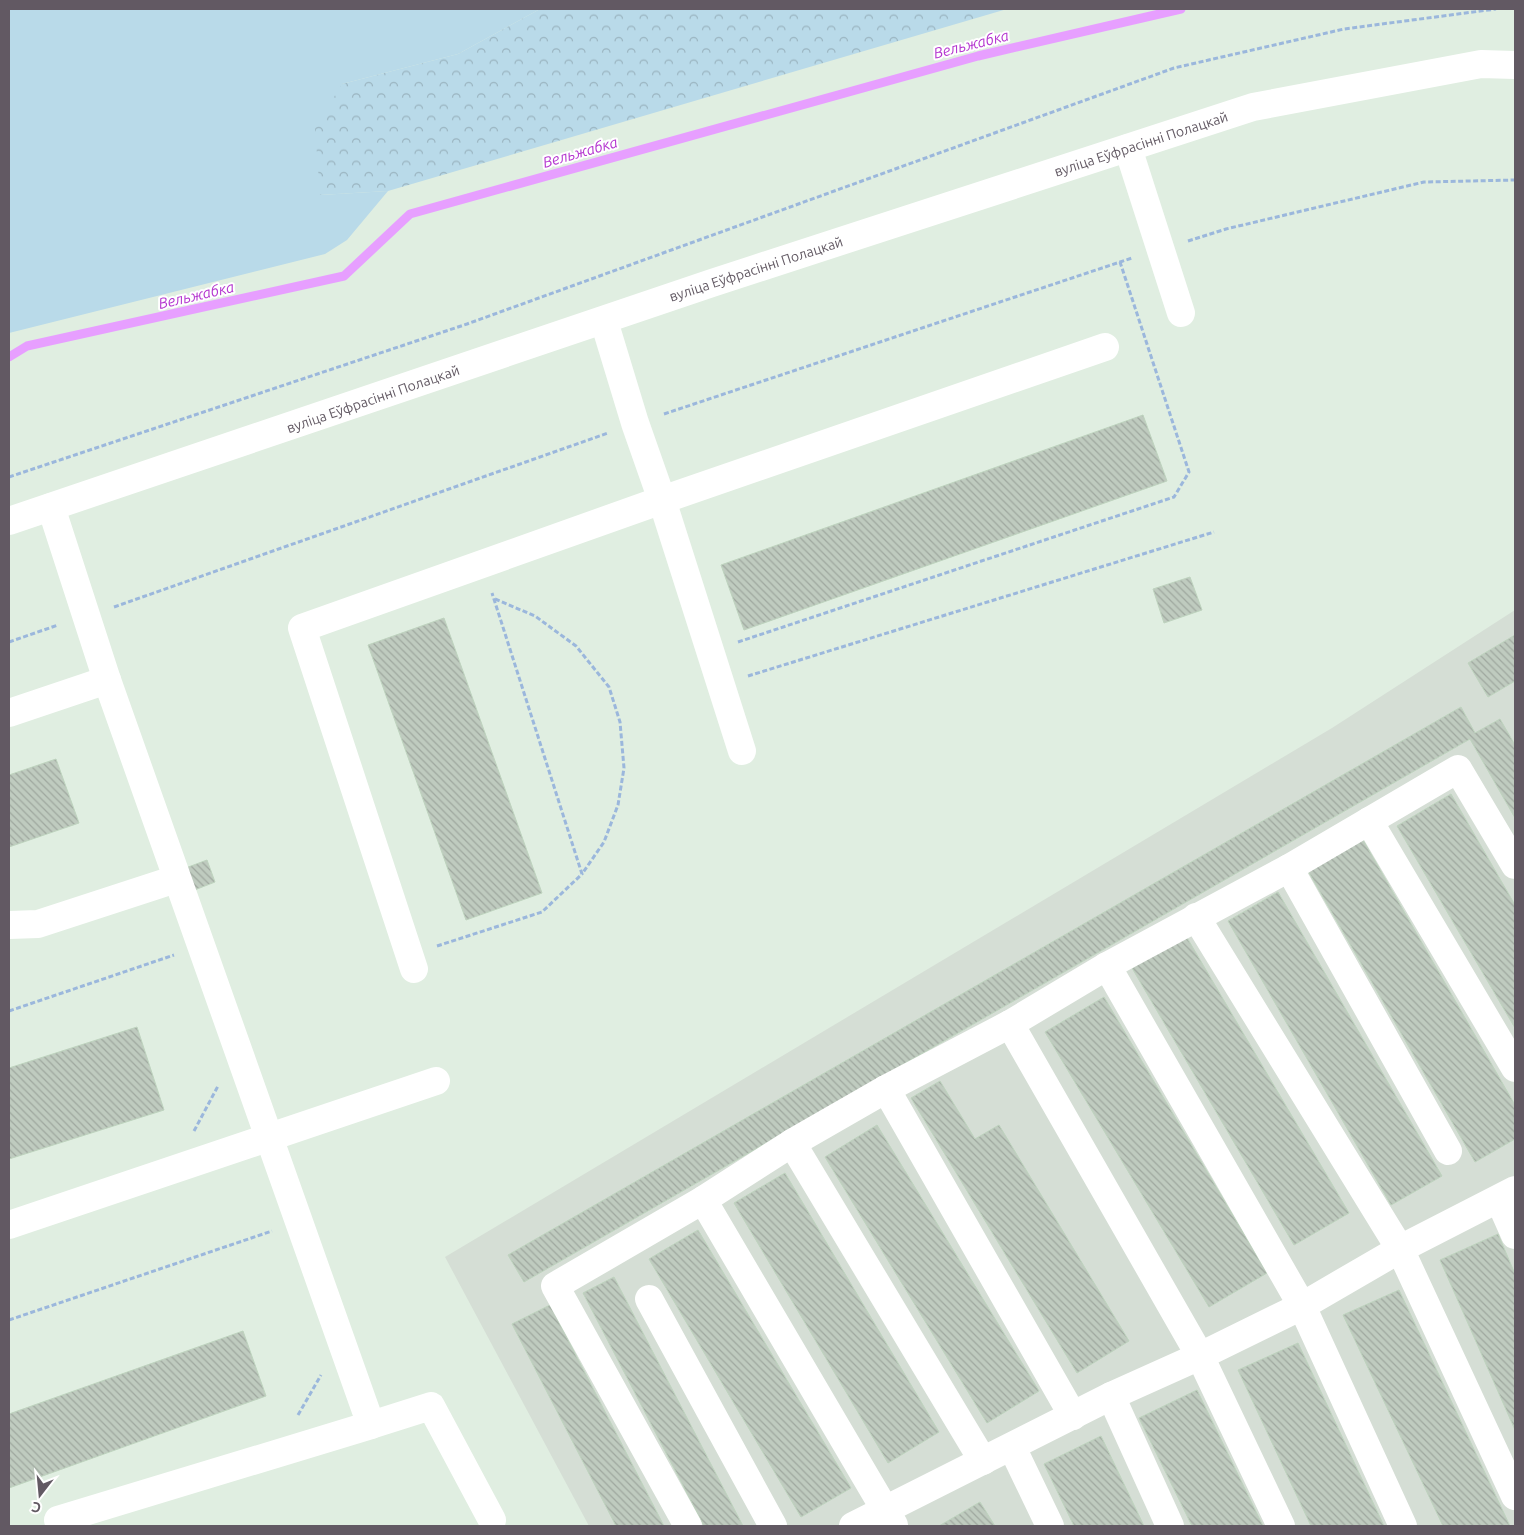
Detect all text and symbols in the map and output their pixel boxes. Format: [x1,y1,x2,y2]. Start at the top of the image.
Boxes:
water label: Вельжабка [932,26,1010,62]
street label: вуліца Еўфрасінні Полацкай [1052,108,1230,180]
water label: Вельжабка [541,133,619,171]
street label: вуліца Еўфрасінні Полацкай [667,233,845,305]
water label: Вельжабка [157,278,235,312]
street label: вуліца Еўфрасінні Полацкай [284,362,462,436]
north arrow [15,1470,65,1520]
text: С [30,1499,43,1516]

